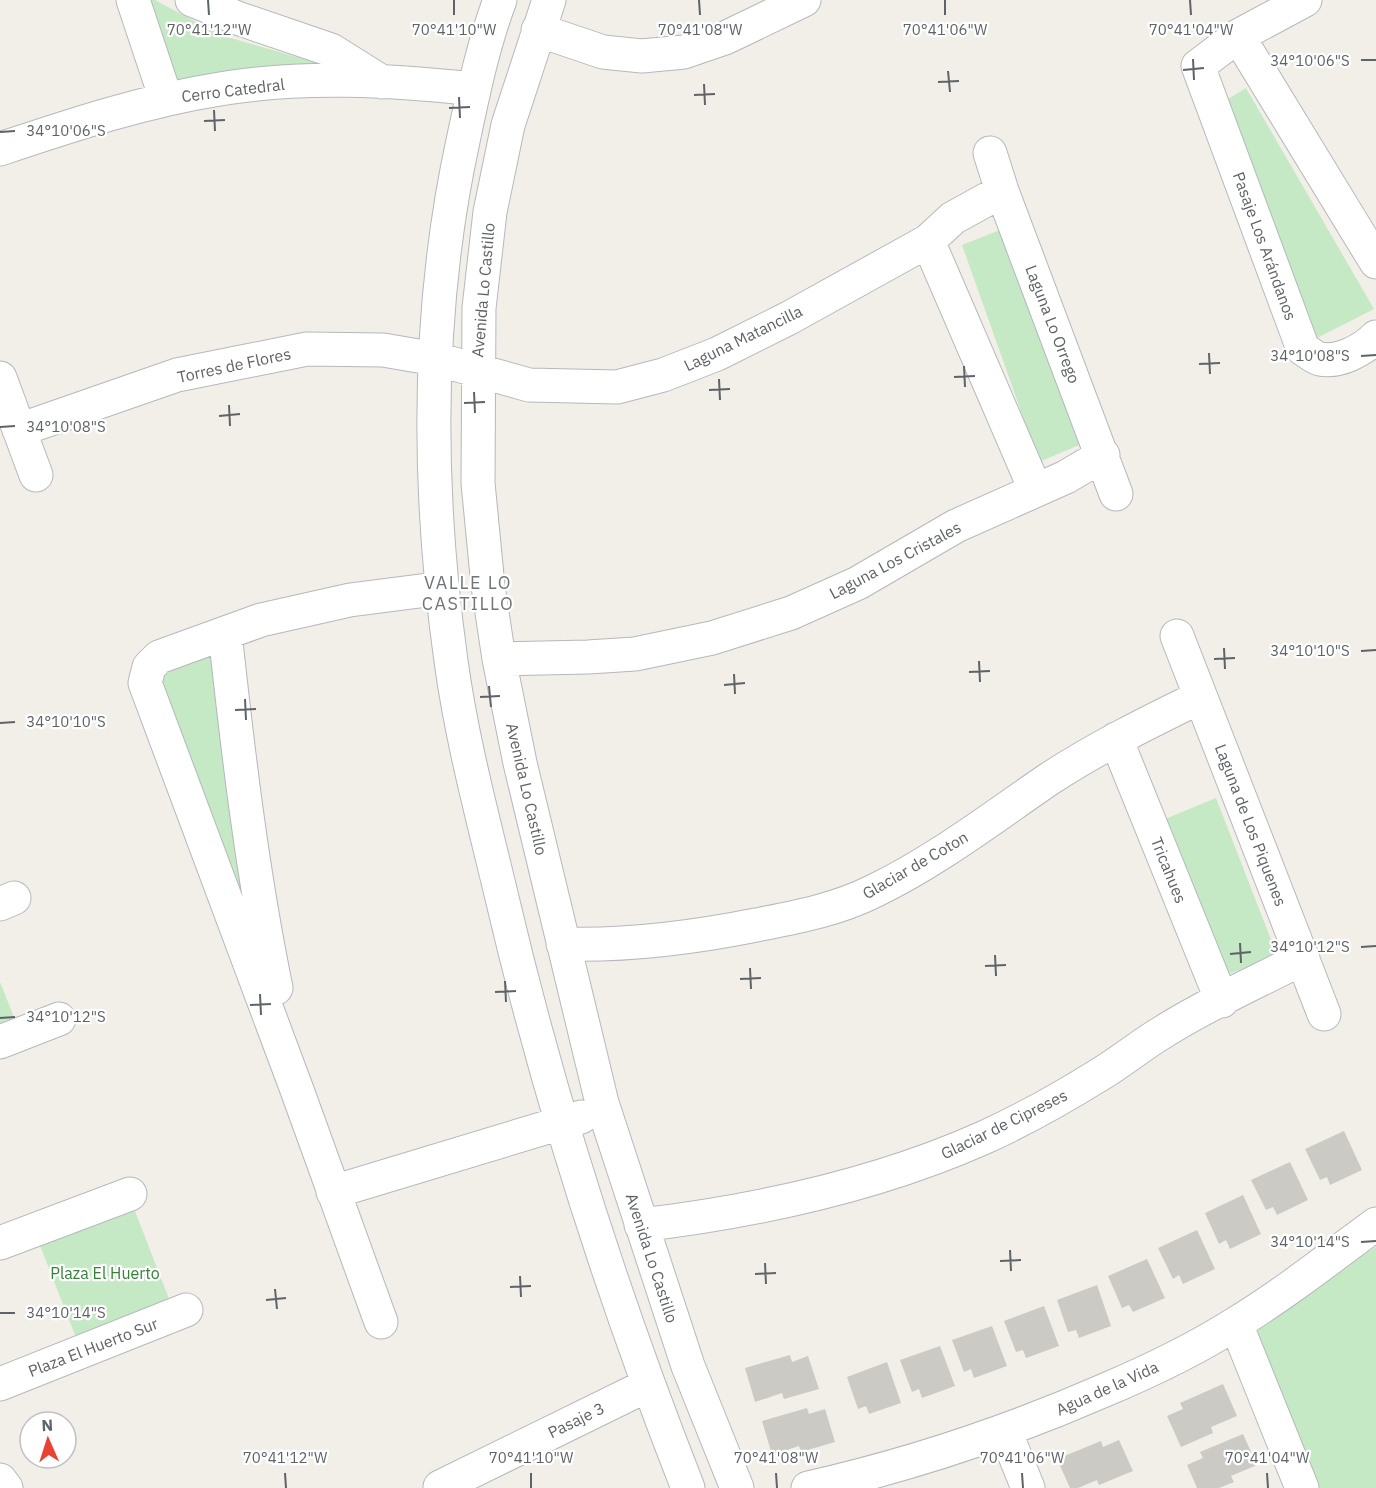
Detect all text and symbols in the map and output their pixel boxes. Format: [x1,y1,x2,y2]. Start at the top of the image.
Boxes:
text: 70°41'12"W [167,20,252,39]
text: 70°41'10"W [412,20,497,39]
text: 70°41'08"W [658,20,743,39]
text: 70°41'06"W [903,20,988,39]
text: 70°41'04"W [1149,20,1234,39]
text: 34°10'06"S [1270,51,1350,70]
street label: Cerro Catedral [180,74,286,106]
text: 34°10'06"S [26,121,106,140]
street label: Pasaje Los Arándanos [1229,169,1301,323]
street label: Avenida Lo Castillo [467,222,499,358]
street label: Laguna Lo Orrego [1021,262,1085,386]
street label: Laguna Matancilla [680,300,806,375]
street label: Torres de Flores [175,343,293,387]
text: 34°10'08"S [1270,346,1350,365]
text: 34°10'08"S [26,417,106,436]
street label: Laguna Los Cristales [826,517,964,603]
district label: VALLE LO CASTILLO [422,571,514,615]
text: 34°10'10"S [1270,641,1350,660]
text: 34°10'10"S [26,712,106,731]
street label: Avenida Lo Castillo [502,721,552,857]
street label: Laguna de Los Piquenes [1211,741,1291,909]
street label: Glaciar de Coton [859,827,971,903]
street label: Tricahues [1147,834,1191,906]
text: 34°10'12"S [1270,937,1350,956]
text: 34°10'12"S [26,1007,106,1026]
street label: Glaciar de Cipreses [937,1085,1071,1163]
street label: Avenida Lo Castillo [622,1191,682,1325]
text: 34°10'14"S [1270,1232,1350,1251]
park label: Plaza El Huerto [50,1263,160,1283]
text: 34°10'14"S [26,1303,106,1322]
street label: Plaza El Huerto Sur [25,1313,161,1381]
street label: Agua de la Vida [1053,1356,1162,1420]
street label: Pasaje 3 [544,1398,608,1442]
north arrow [18,1410,78,1470]
text: N [41,1415,54,1435]
text: 70°41'12"W [243,1448,328,1467]
text: 70°41'10"W [489,1448,574,1467]
text: 70°41'08"W [734,1448,819,1467]
text: 70°41'06"W [980,1448,1065,1467]
text: 70°41'04"W [1225,1448,1310,1467]

